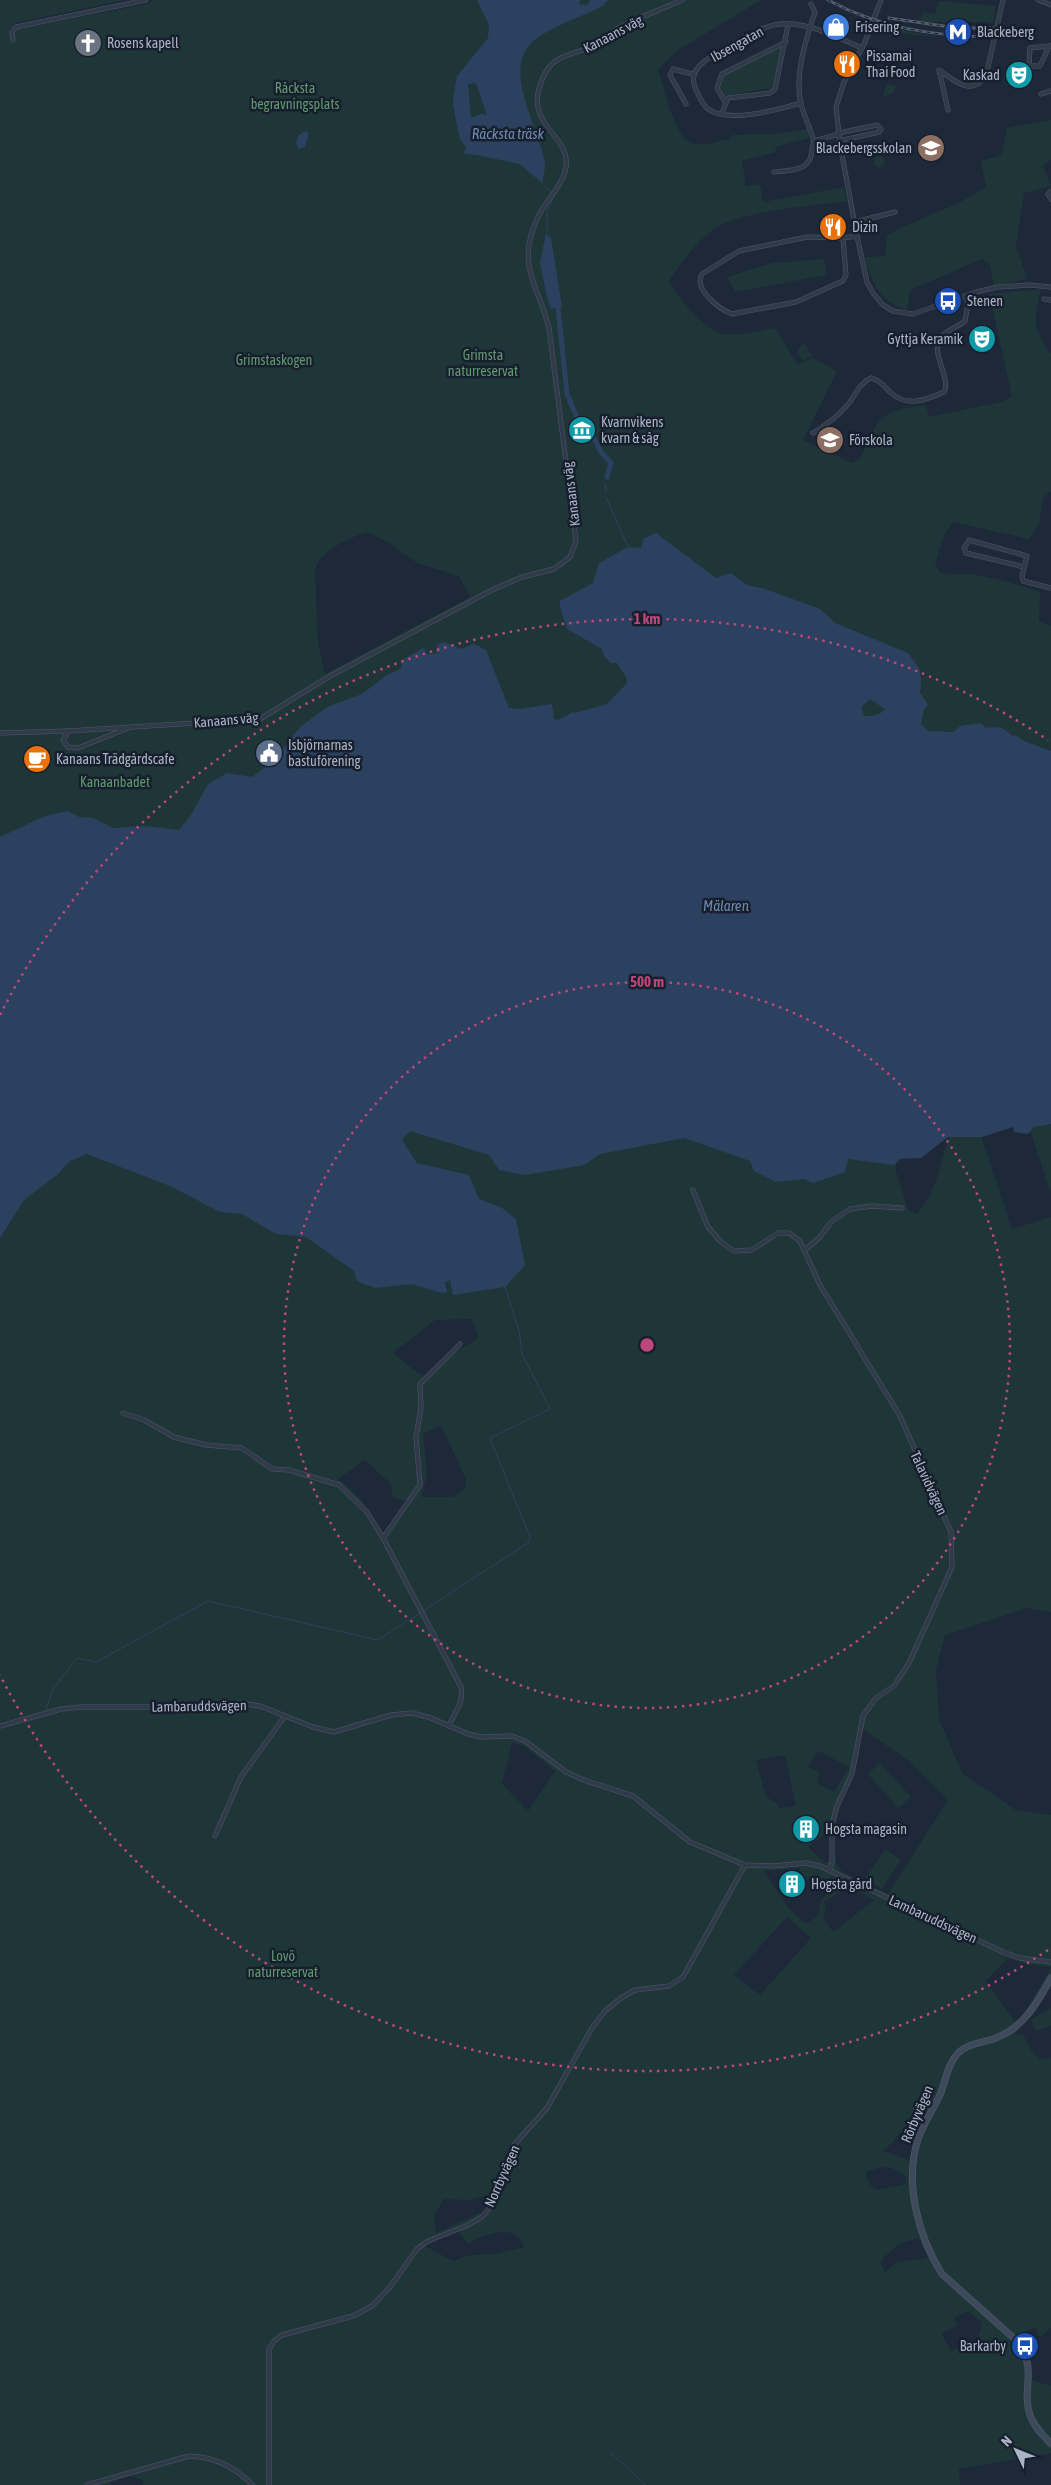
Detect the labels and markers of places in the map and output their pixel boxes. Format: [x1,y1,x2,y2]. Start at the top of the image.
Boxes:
shop icon: Frisering [821,12,851,42]
metro station icon: Blackeberg [943,17,973,47]
place label: Frisering [855,19,899,35]
place label: Blackeberg [977,24,1034,40]
church icon: Rosens kapell [73,28,103,58]
place label: Rosens kapell [107,35,179,51]
place label: Pissamai Thai Food [866,48,915,80]
restaurant icon: Pissamai Thai Food [832,49,862,79]
theatre icon: Kaskad [1004,60,1034,90]
place label: Kaskad [963,67,1000,83]
school or university icon: Blackebergsskolan [916,133,946,163]
place label: Blackebergsskolan [816,140,912,156]
restaurant icon: Dizin [818,212,848,242]
place label: Dizin [852,219,878,235]
bus stop icon: Stenen [933,286,963,316]
place label: Stenen [967,293,1003,309]
theatre icon: Gyttja Keramik [967,324,997,354]
place label: Gyttja Keramik [887,331,963,347]
place label: Kvarnvikens kvarn & såg [601,414,664,446]
museum icon: Kvarnvikens kvarn & såg [567,415,597,445]
school or university icon: Förskola [815,425,845,455]
place label: Förskola [849,432,893,448]
place label: Isbjörnarnas bastuförening [288,737,361,769]
public building icon: Isbjörnarnas bastuförening [254,738,284,768]
cafe icon: Kanaans Trädgårdscafe [22,744,52,774]
place label: Kanaans Trädgårdscafe [56,751,175,767]
centre of rings [638,1336,656,1354]
building icon: Hogsta magasin [791,1814,821,1844]
place label: Hogsta magasin [825,1821,907,1837]
building icon: Hogsta gård [777,1869,807,1899]
place label: Hogsta gård [811,1876,872,1892]
bus stop icon: Barkarby [1010,2331,1040,2361]
place label: Barkarby [960,2338,1006,2354]

